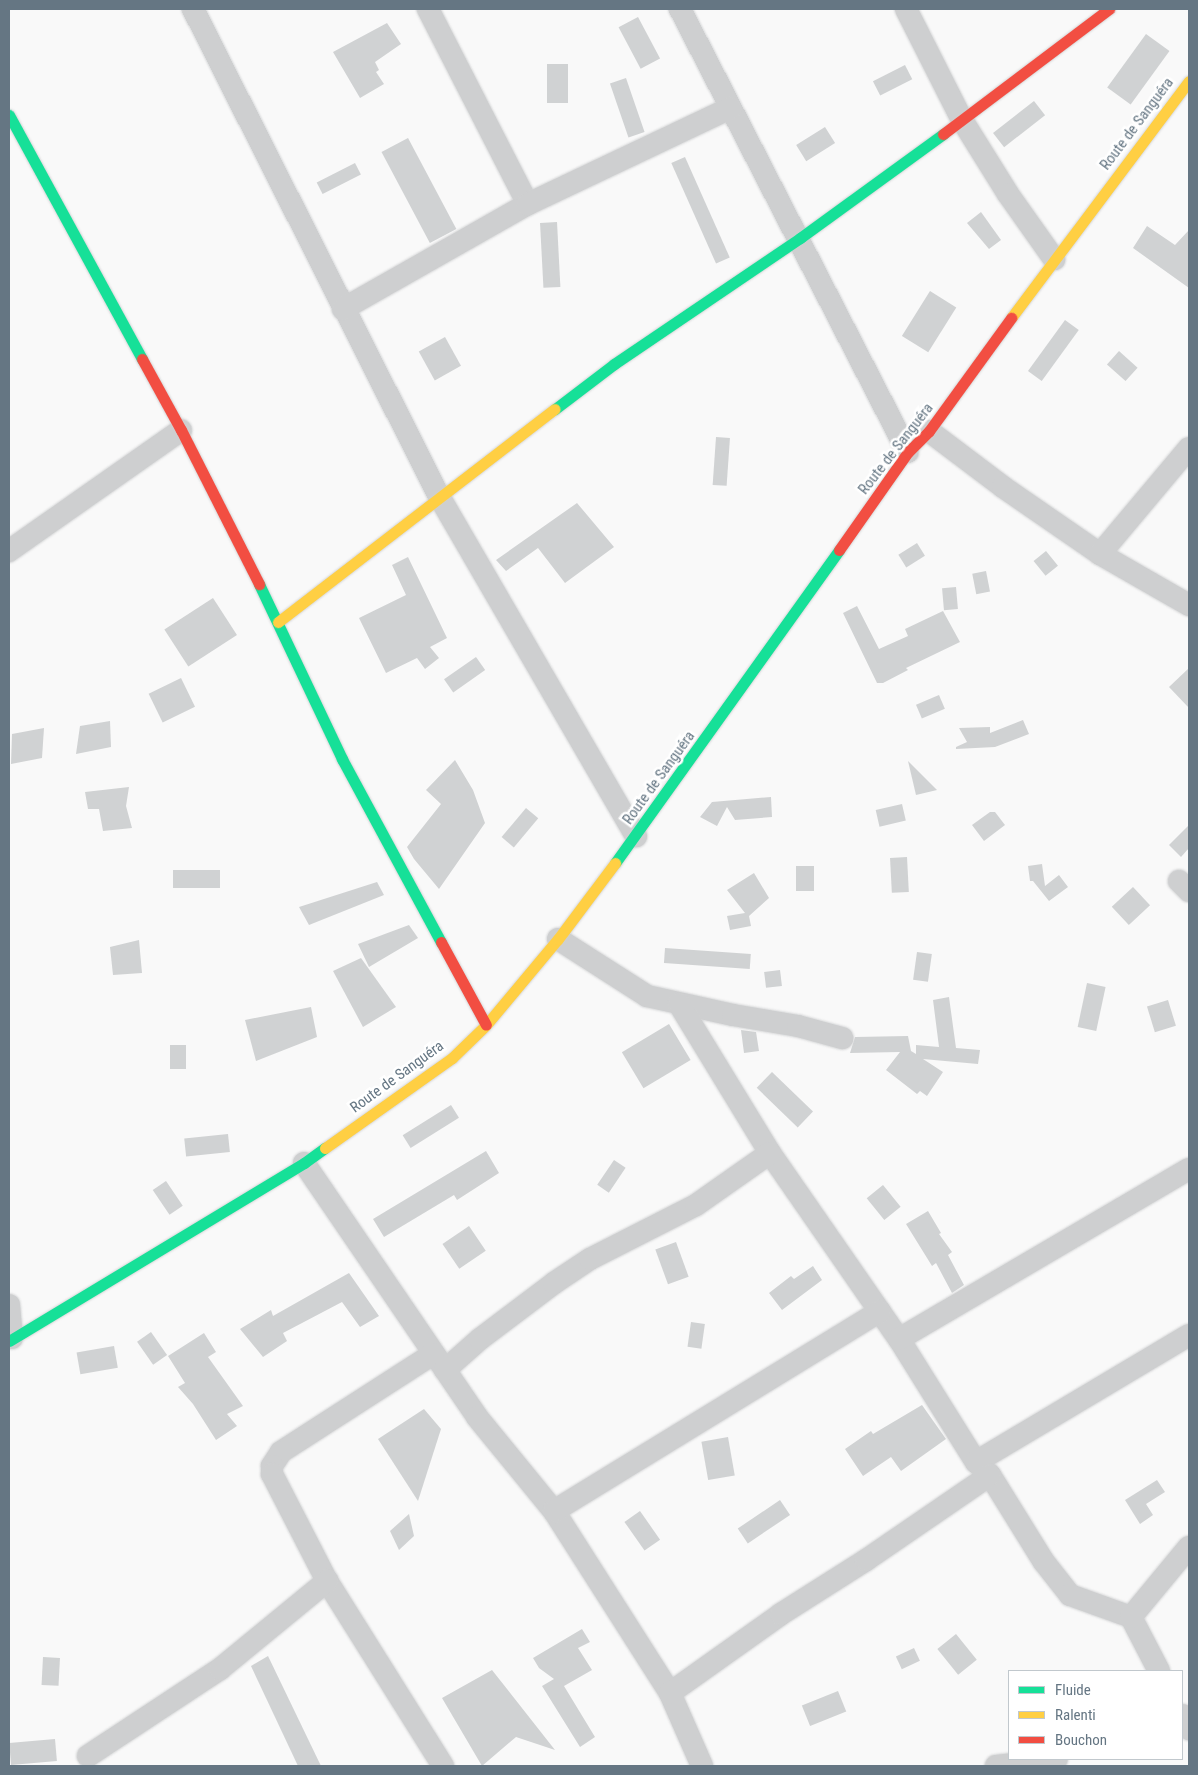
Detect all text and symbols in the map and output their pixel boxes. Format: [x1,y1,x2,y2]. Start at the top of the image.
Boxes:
street label: Route de Sanguéra [1096,74,1178,174]
street label: Route de Sanguéra [855,400,937,498]
street label: Route de Sanguéra [619,728,699,828]
street label: Route de Sanguéra [347,1037,447,1117]
legend [1008,1670,1183,1760]
text: Fluide [1055,1681,1091,1699]
text: Ralenti [1055,1706,1096,1724]
text: Bouchon [1055,1731,1107,1749]

